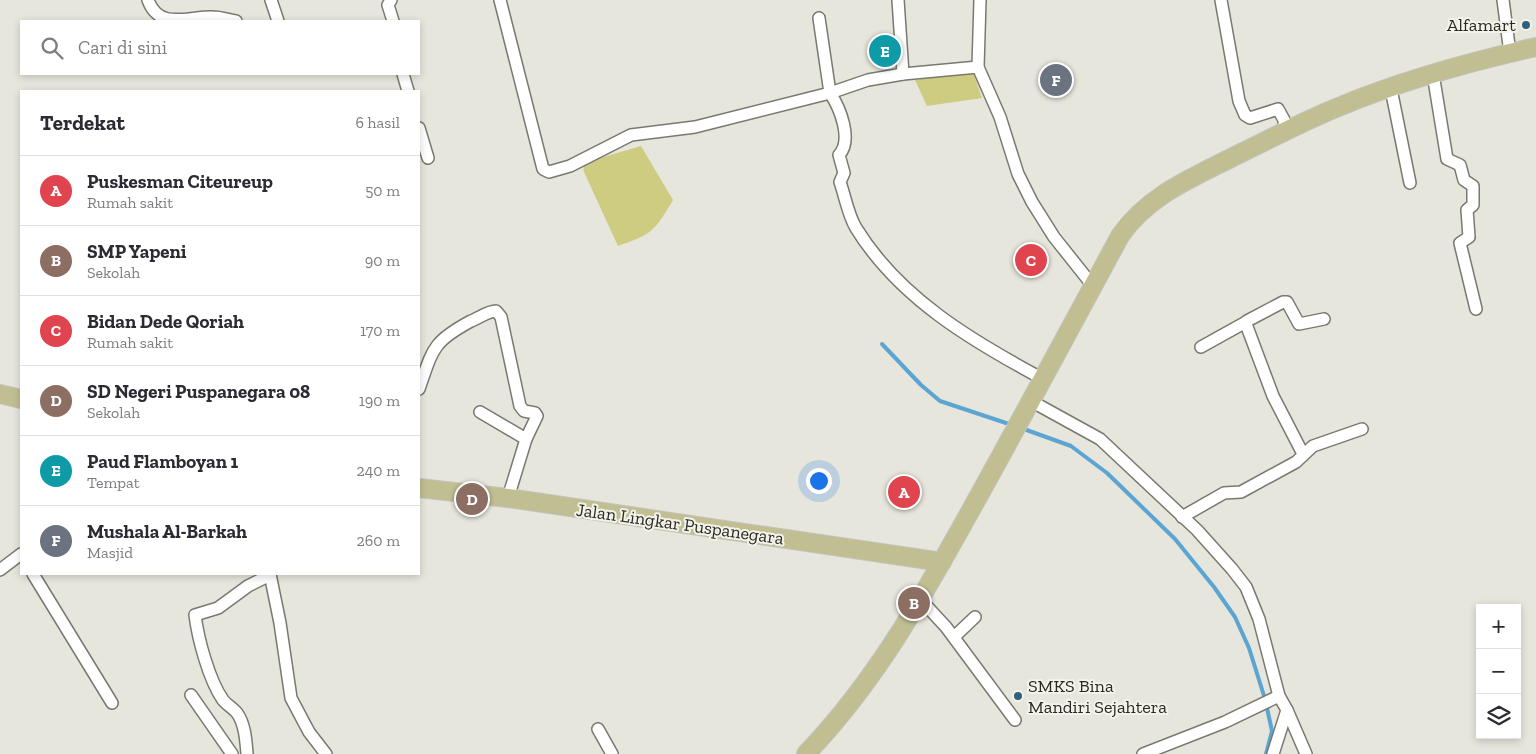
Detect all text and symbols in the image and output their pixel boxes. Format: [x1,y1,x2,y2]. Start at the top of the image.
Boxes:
place label: Alfamart [1447,14,1516,36]
marker: Alfamart [1520,19,1532,31]
search box [20,20,420,75]
pin: E [869,32,901,70]
icon: search [38,34,66,62]
text: Cari di sini [78,36,167,59]
pin: F [1040,61,1072,99]
text: Terdekat [40,110,125,135]
text: 6 hasil [355,113,400,132]
text: Puskesman Citeureup [87,170,273,193]
text: A [51,181,62,200]
text: 50 m [365,181,400,200]
text: Rumah sakit [87,193,173,212]
text: SMP Yapeni [87,240,186,263]
pin: C [1015,241,1047,279]
text: B [51,251,61,270]
text: 90 m [365,251,400,270]
text: Sekolah [87,263,140,282]
text: Bidan Dede Qoriah [87,310,244,333]
text: C [51,321,61,340]
text: 170 m [360,321,400,340]
text: Rumah sakit [87,333,173,352]
text: SD Negeri Puspanegara 08 [87,380,310,403]
text: D [50,391,62,410]
text: 190 m [359,391,400,410]
text: Sekolah [87,403,140,422]
text: Paud Flamboyan 1 [87,450,238,473]
text: E [51,461,61,480]
text: 240 m [356,461,400,480]
your location [806,468,832,494]
text: Tempat [87,473,140,492]
pin: A [888,473,920,511]
pin: D [456,480,488,518]
street label: Jalan Lingkar Puspanegara [575,499,785,549]
text: Mushala Al-Barkah [87,520,247,543]
text: F [51,531,61,550]
text: 260 m [357,531,400,550]
text: Masjid [87,543,133,562]
pin: B [898,584,930,622]
map controls [1476,604,1521,739]
button: + [1476,604,1521,649]
button: − [1476,649,1521,694]
place label: SMKS Bina Mandiri Sejahtera [1028,675,1167,718]
marker: SMKS Bina Mandiri Sejahtera [1012,690,1024,702]
button: layers [1476,694,1521,739]

